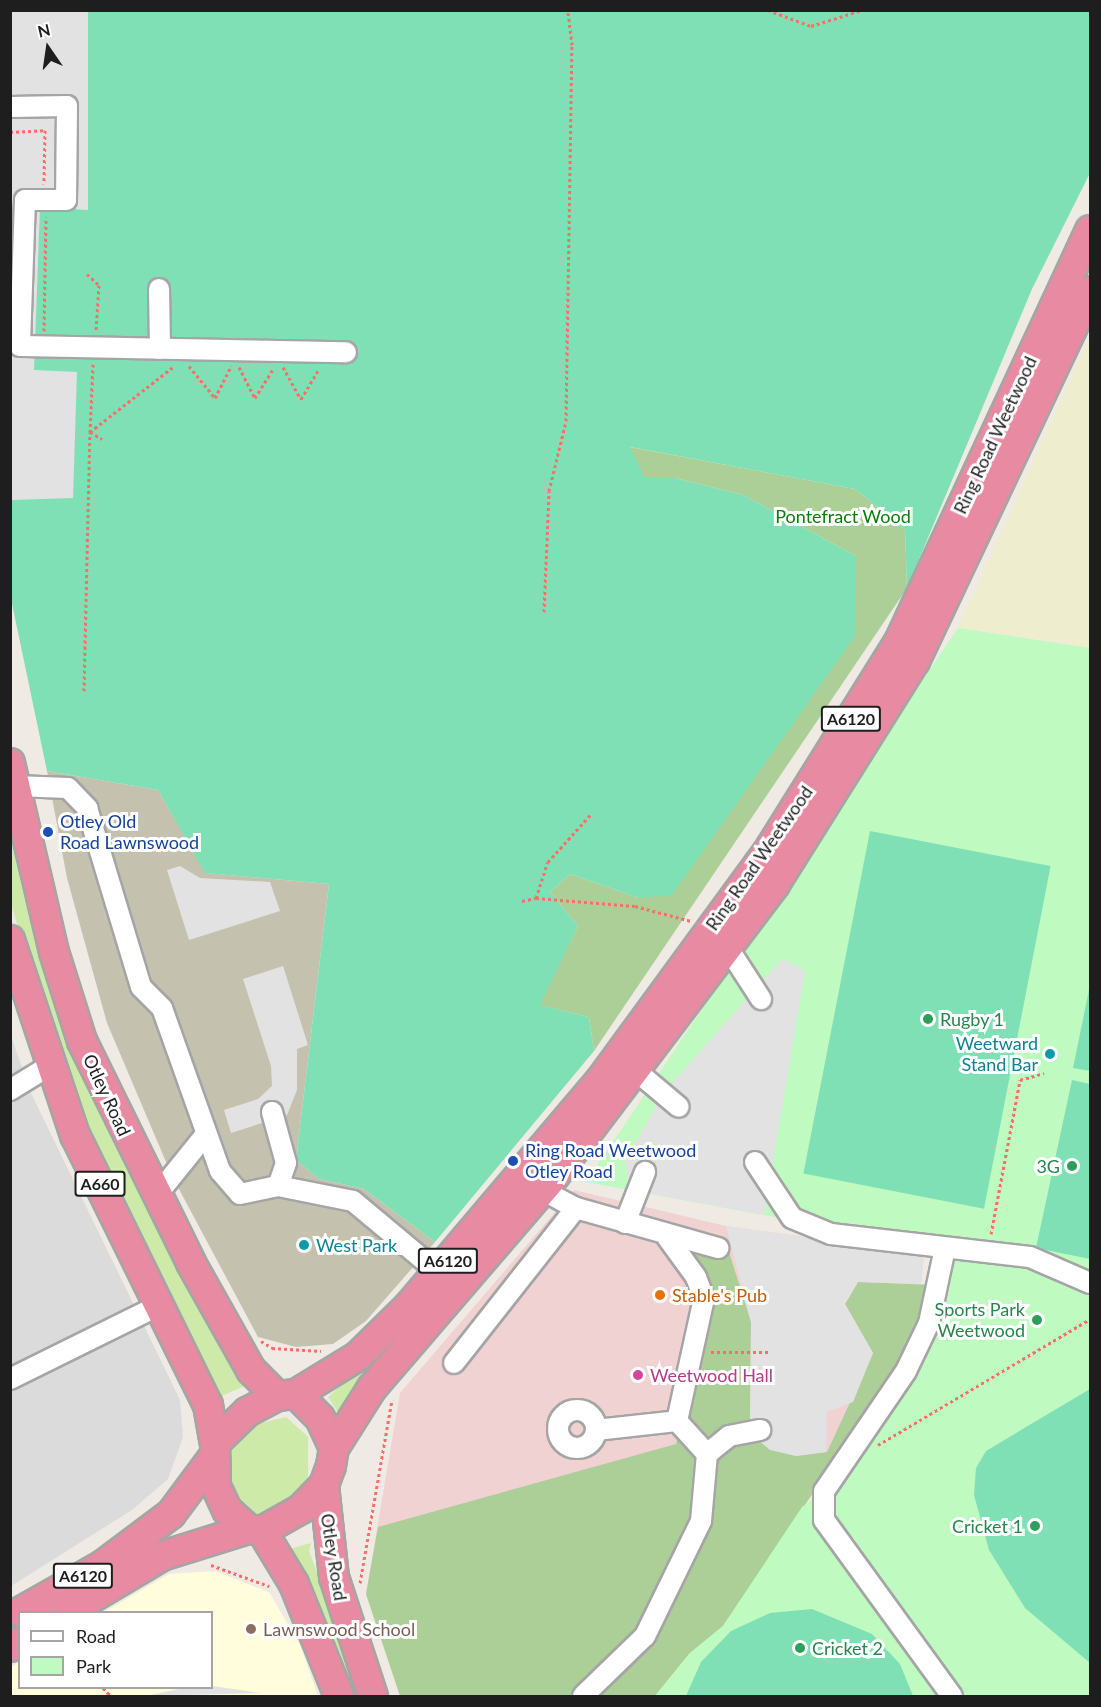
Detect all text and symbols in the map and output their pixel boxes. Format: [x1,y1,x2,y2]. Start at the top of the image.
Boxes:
north arrow [18,18,78,78]
text: N [36,19,52,41]
street label: Ring Road Weetwood [949,353,1041,517]
park label: Pontefract Wood [775,505,911,527]
road number: A6120 [820,706,882,732]
street label: Ring Road Weetwood [701,782,817,934]
place label: Otley Old Road Lawnswood [60,811,199,854]
marker: Otley Old Road Lawnswood [41,825,55,839]
place label: Rugby 1 [940,1008,1004,1030]
marker: Rugby 1 [921,1012,935,1026]
place label: Weetward Stand Bar [956,1033,1038,1076]
marker: Weetward Stand Bar [1043,1047,1057,1061]
street label: Otley Road [79,1050,135,1140]
place label: Ring Road Weetwood Otley Road [525,1140,697,1182]
marker: Ring Road Weetwood Otley Road [506,1154,520,1168]
place label: 3G [1036,1155,1060,1177]
marker: 3G [1065,1159,1079,1173]
road number: A660 [74,1171,126,1197]
place label: West Park [316,1234,397,1256]
marker: West Park [297,1238,311,1252]
road number: A6120 [416,1248,480,1274]
place label: Stable's Pub [672,1284,767,1306]
marker: Stable's Pub [653,1288,667,1302]
place label: Sports Park Weetwood [935,1299,1025,1342]
marker: Sports Park Weetwood [1030,1313,1044,1327]
place label: Weetwood Hall [650,1364,773,1386]
marker: Weetwood Hall [631,1368,645,1382]
street label: Otley Road [316,1512,352,1602]
place label: Cricket 1 [952,1515,1023,1537]
marker: Cricket 1 [1028,1519,1042,1533]
road number: A6120 [52,1563,115,1589]
legend [18,1611,213,1689]
place label: Lawnswood School [263,1618,415,1640]
marker: Lawnswood School [244,1622,258,1636]
text: Road [76,1625,116,1647]
place label: Cricket 2 [812,1637,883,1659]
marker: Cricket 2 [793,1641,807,1655]
text: Park [76,1655,111,1677]

